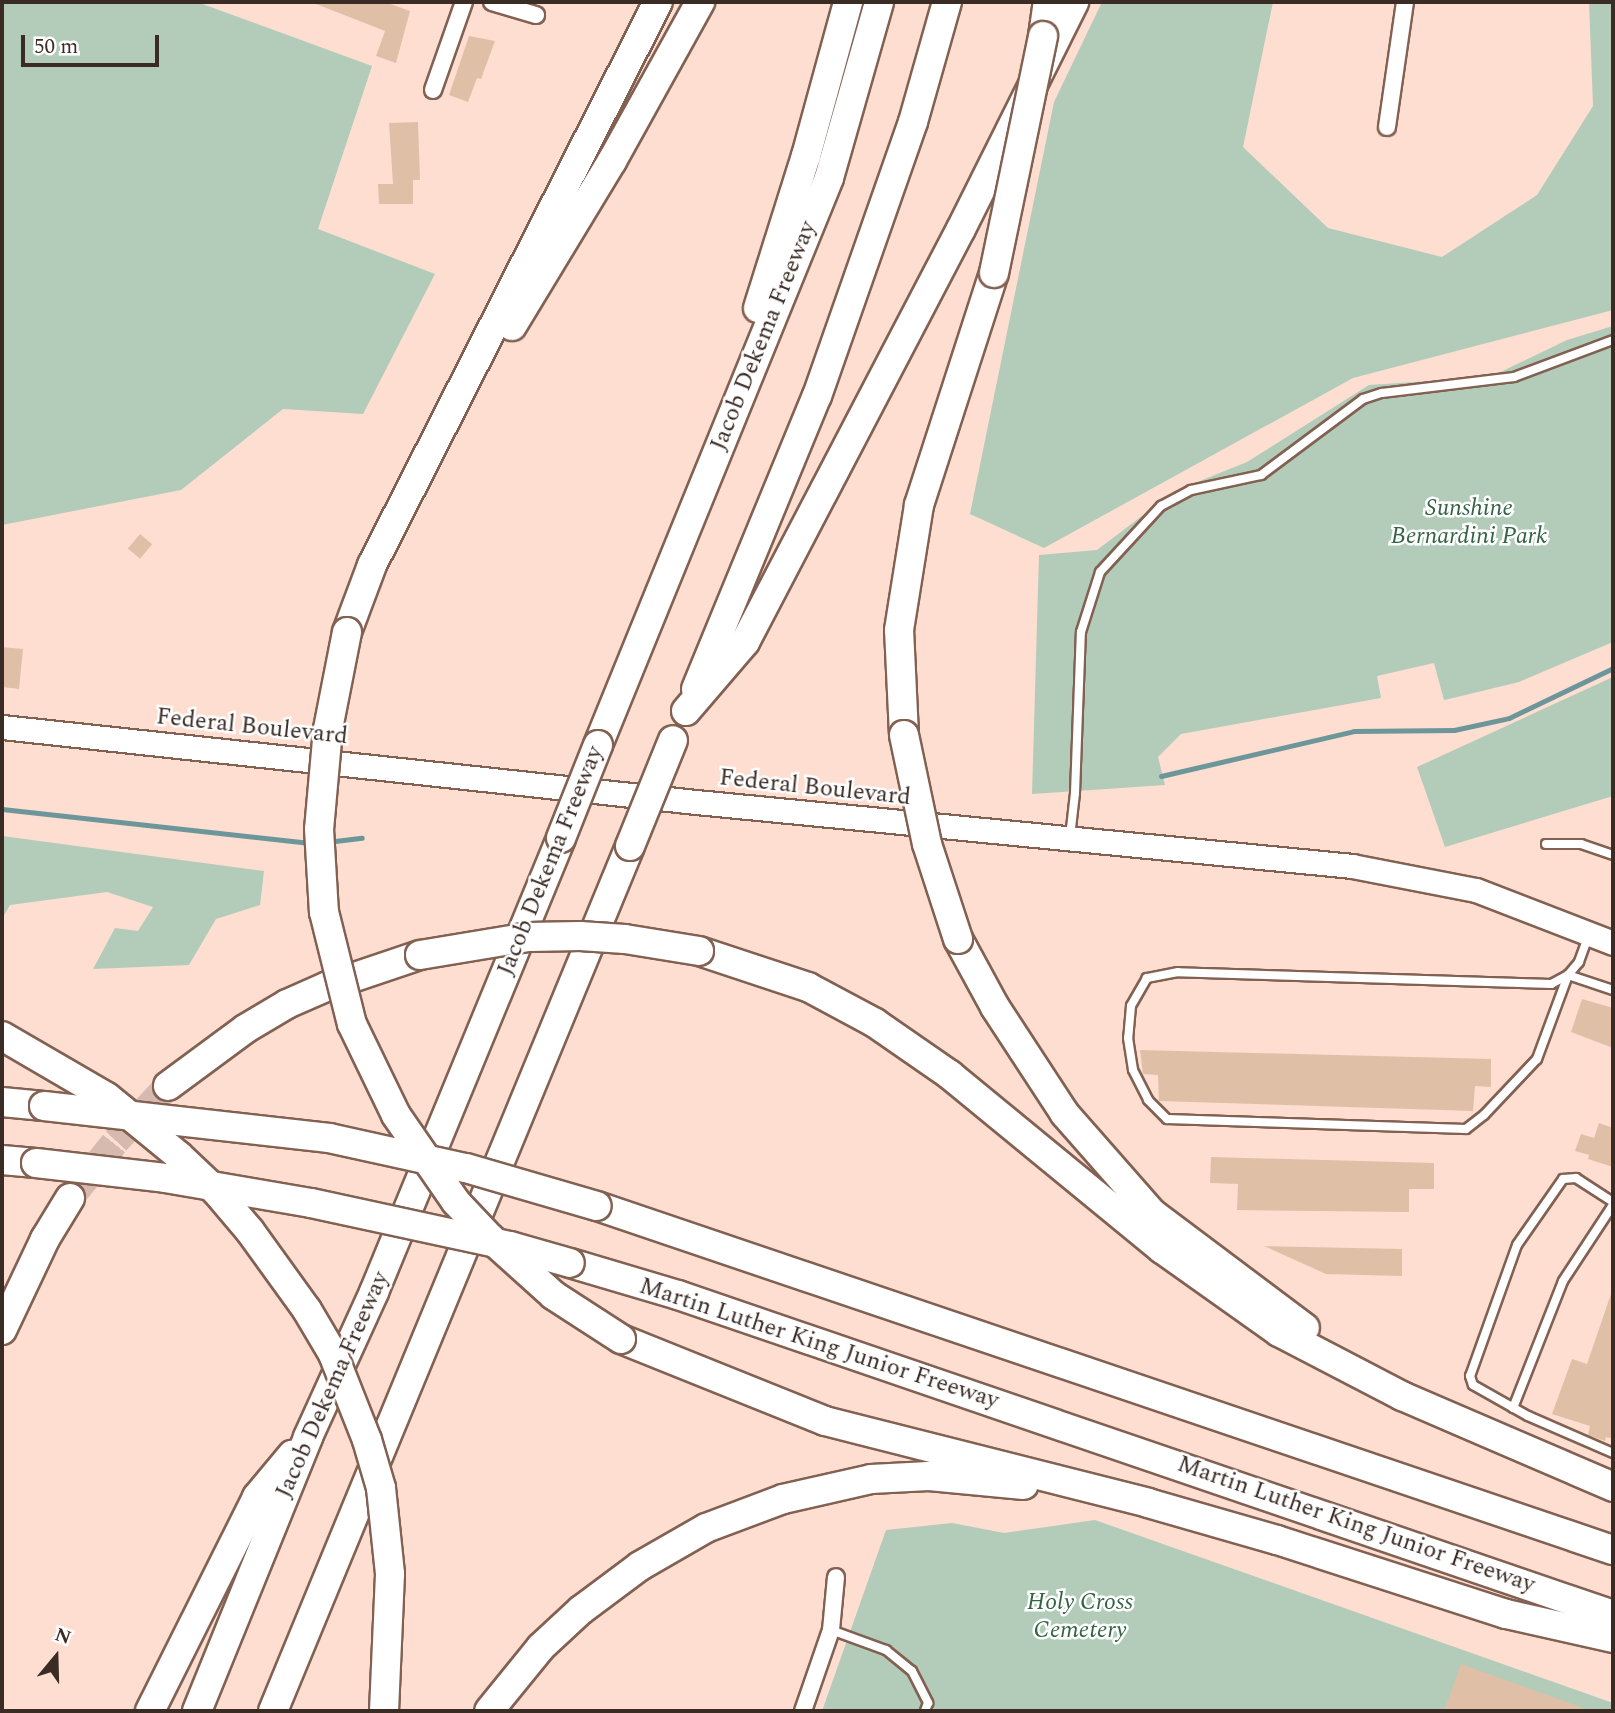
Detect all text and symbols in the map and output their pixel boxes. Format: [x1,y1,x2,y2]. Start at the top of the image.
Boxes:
scale bar [24,21,163,65]
text: 50 m [34,31,78,63]
street label: Jacob Dekema Freeway [705,217,823,455]
park label: Sunshine Bernardini Park [1391,495,1547,551]
street label: Federal Boulevard [155,703,349,751]
street label: Jacob Dekema Freeway [492,742,610,980]
street label: Federal Boulevard [718,764,912,812]
street label: Jacob Dekema Freeway [270,1267,396,1503]
street label: Martin Luther King Junior Freeway [636,1272,1002,1416]
street label: Martin Luther King Junior Freeway [1173,1450,1539,1600]
park label: Holy Cross Cemetery [1027,1589,1133,1645]
text: N [51,1620,75,1653]
north arrow [21,1622,91,1692]

